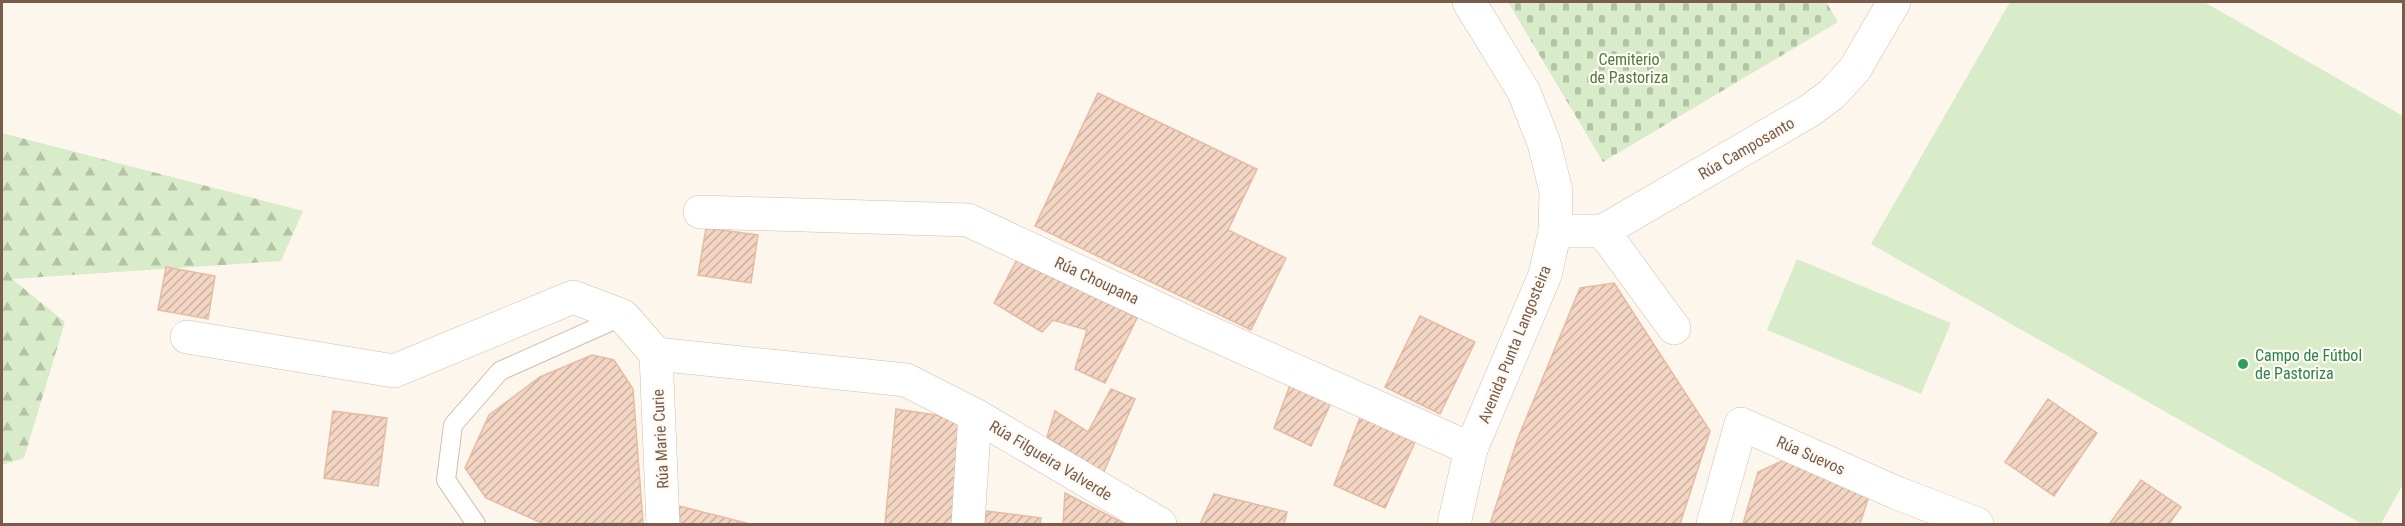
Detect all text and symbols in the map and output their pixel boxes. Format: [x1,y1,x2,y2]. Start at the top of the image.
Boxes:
park label: Cemiterio de Pastoriza [1590,50,1668,87]
street label: Rúa Camposanto [1695,113,1798,184]
street label: Rúa Choupana [1051,253,1142,308]
street label: Avenida Punta Langosteira [1474,262,1555,426]
place label: Campo de Fútbol de Pastoriza [2255,346,2362,383]
marker: Campo de Fútbol de Pastoriza [2236,357,2250,371]
street label: Rúa Marie Curie [648,389,673,489]
street label: Rúa Filgueira Valverde [986,416,1115,505]
street label: Rúa Suevos [1774,432,1848,479]

